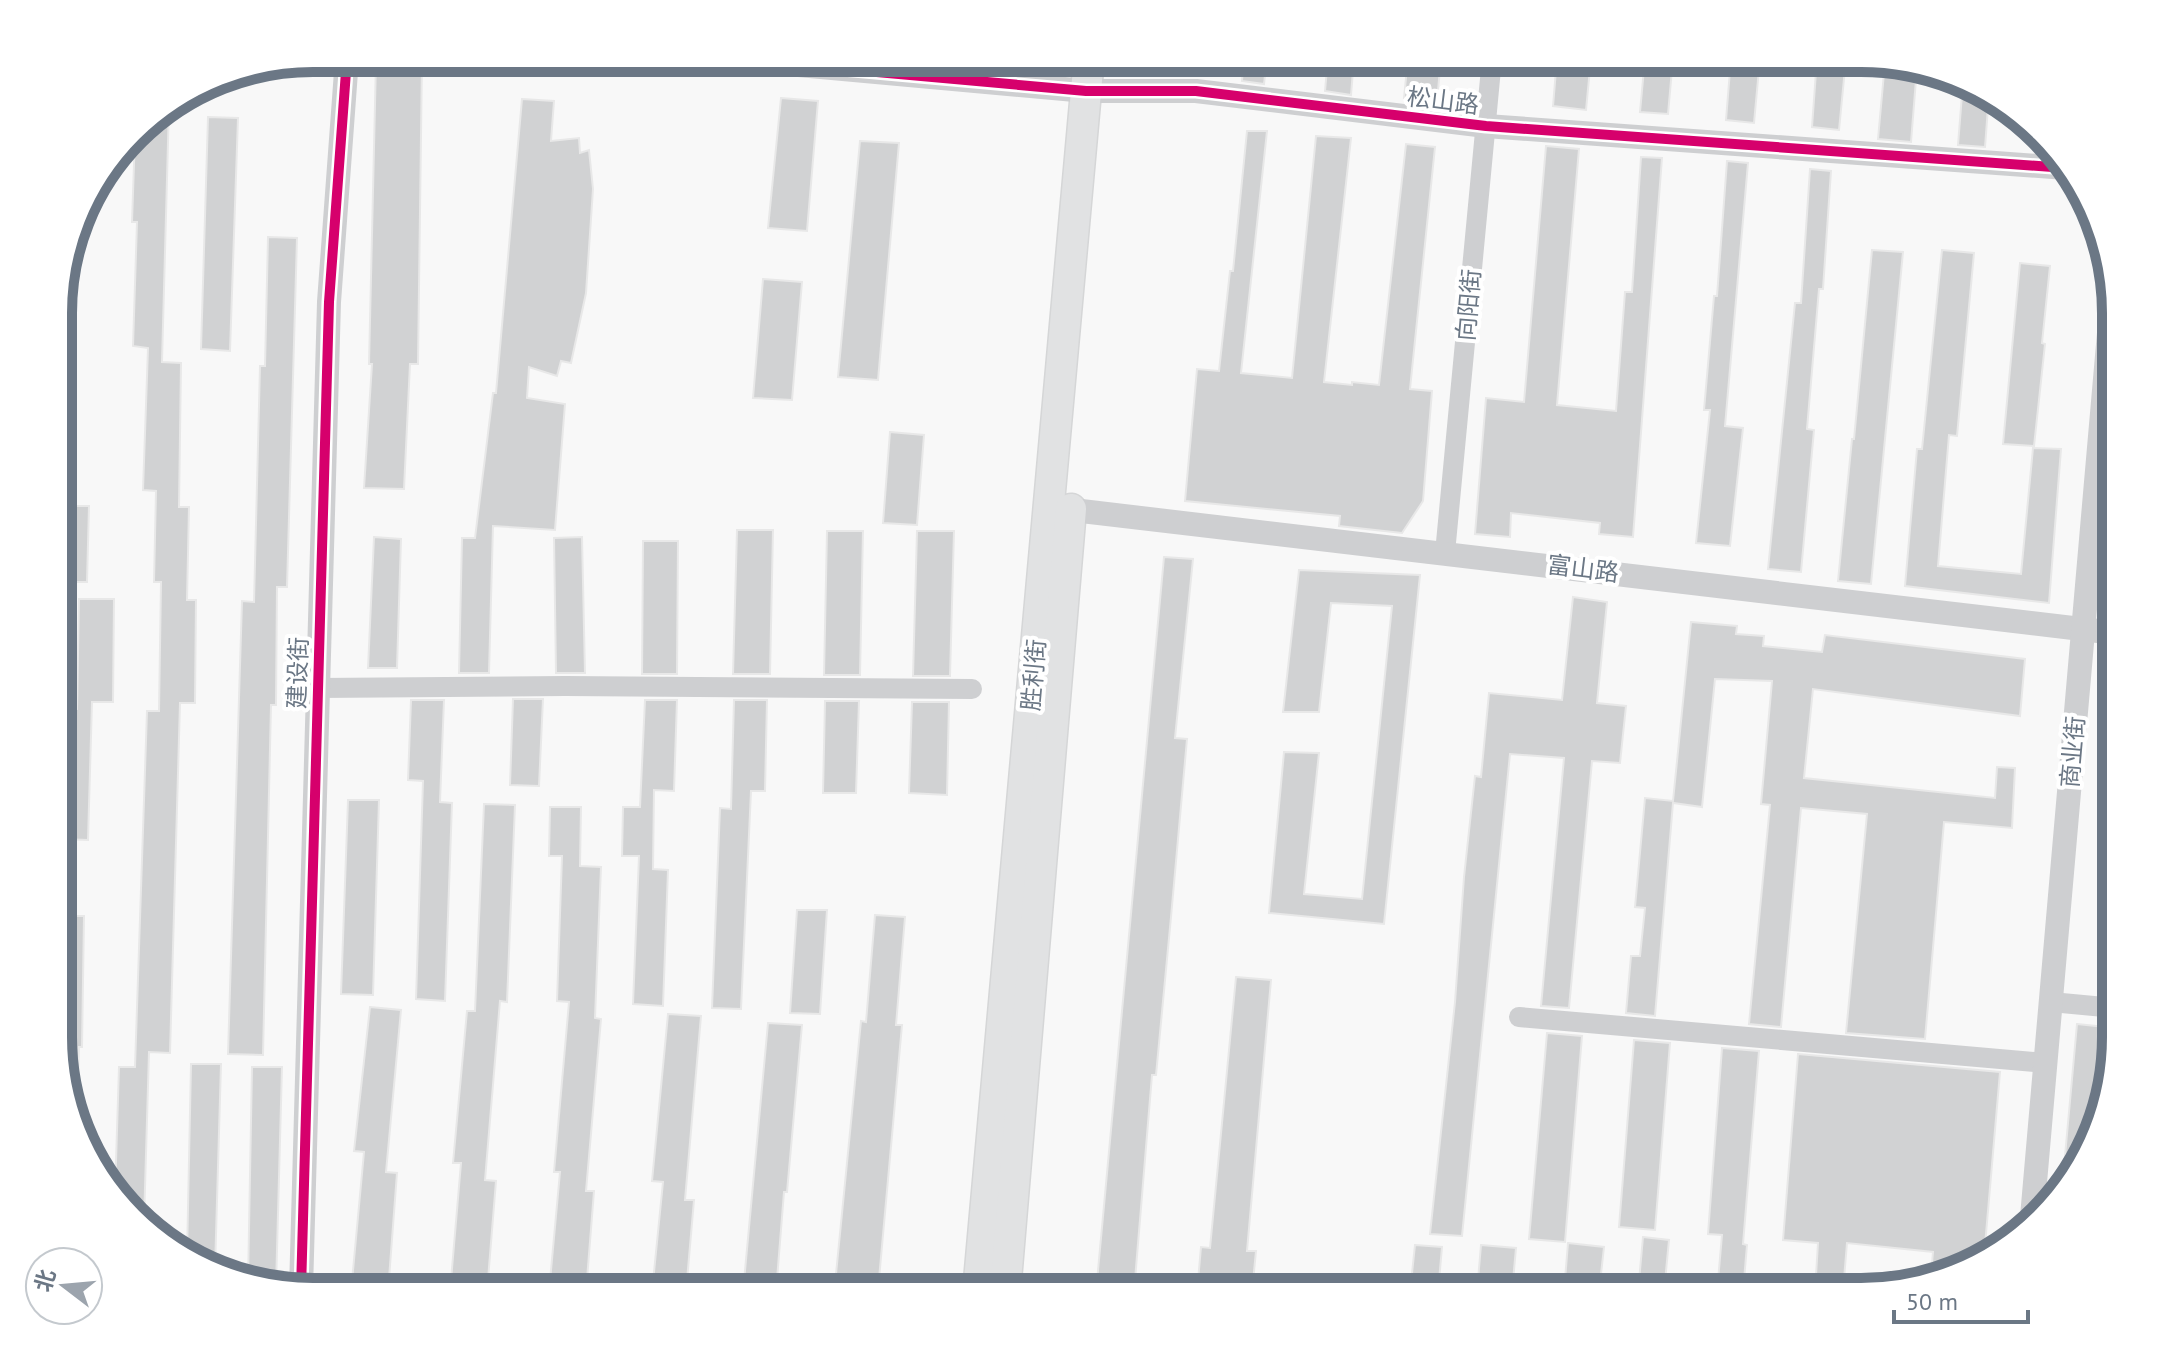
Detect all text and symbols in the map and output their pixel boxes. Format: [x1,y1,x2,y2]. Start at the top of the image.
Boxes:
street label: 松山路 [1405,81,1481,120]
street label: 向阳街 [1450,268,1487,342]
street label: 富山路 [1545,549,1621,588]
street label: 建设街 [281,636,314,710]
street label: 胜利街 [1015,638,1052,712]
street label: 商业街 [2054,715,2091,789]
north arrow [24,1246,104,1326]
text: 北 [28,1266,61,1295]
scale bar [1894,1274,2028,1324]
text: 50 m [1906,1286,1958,1317]

